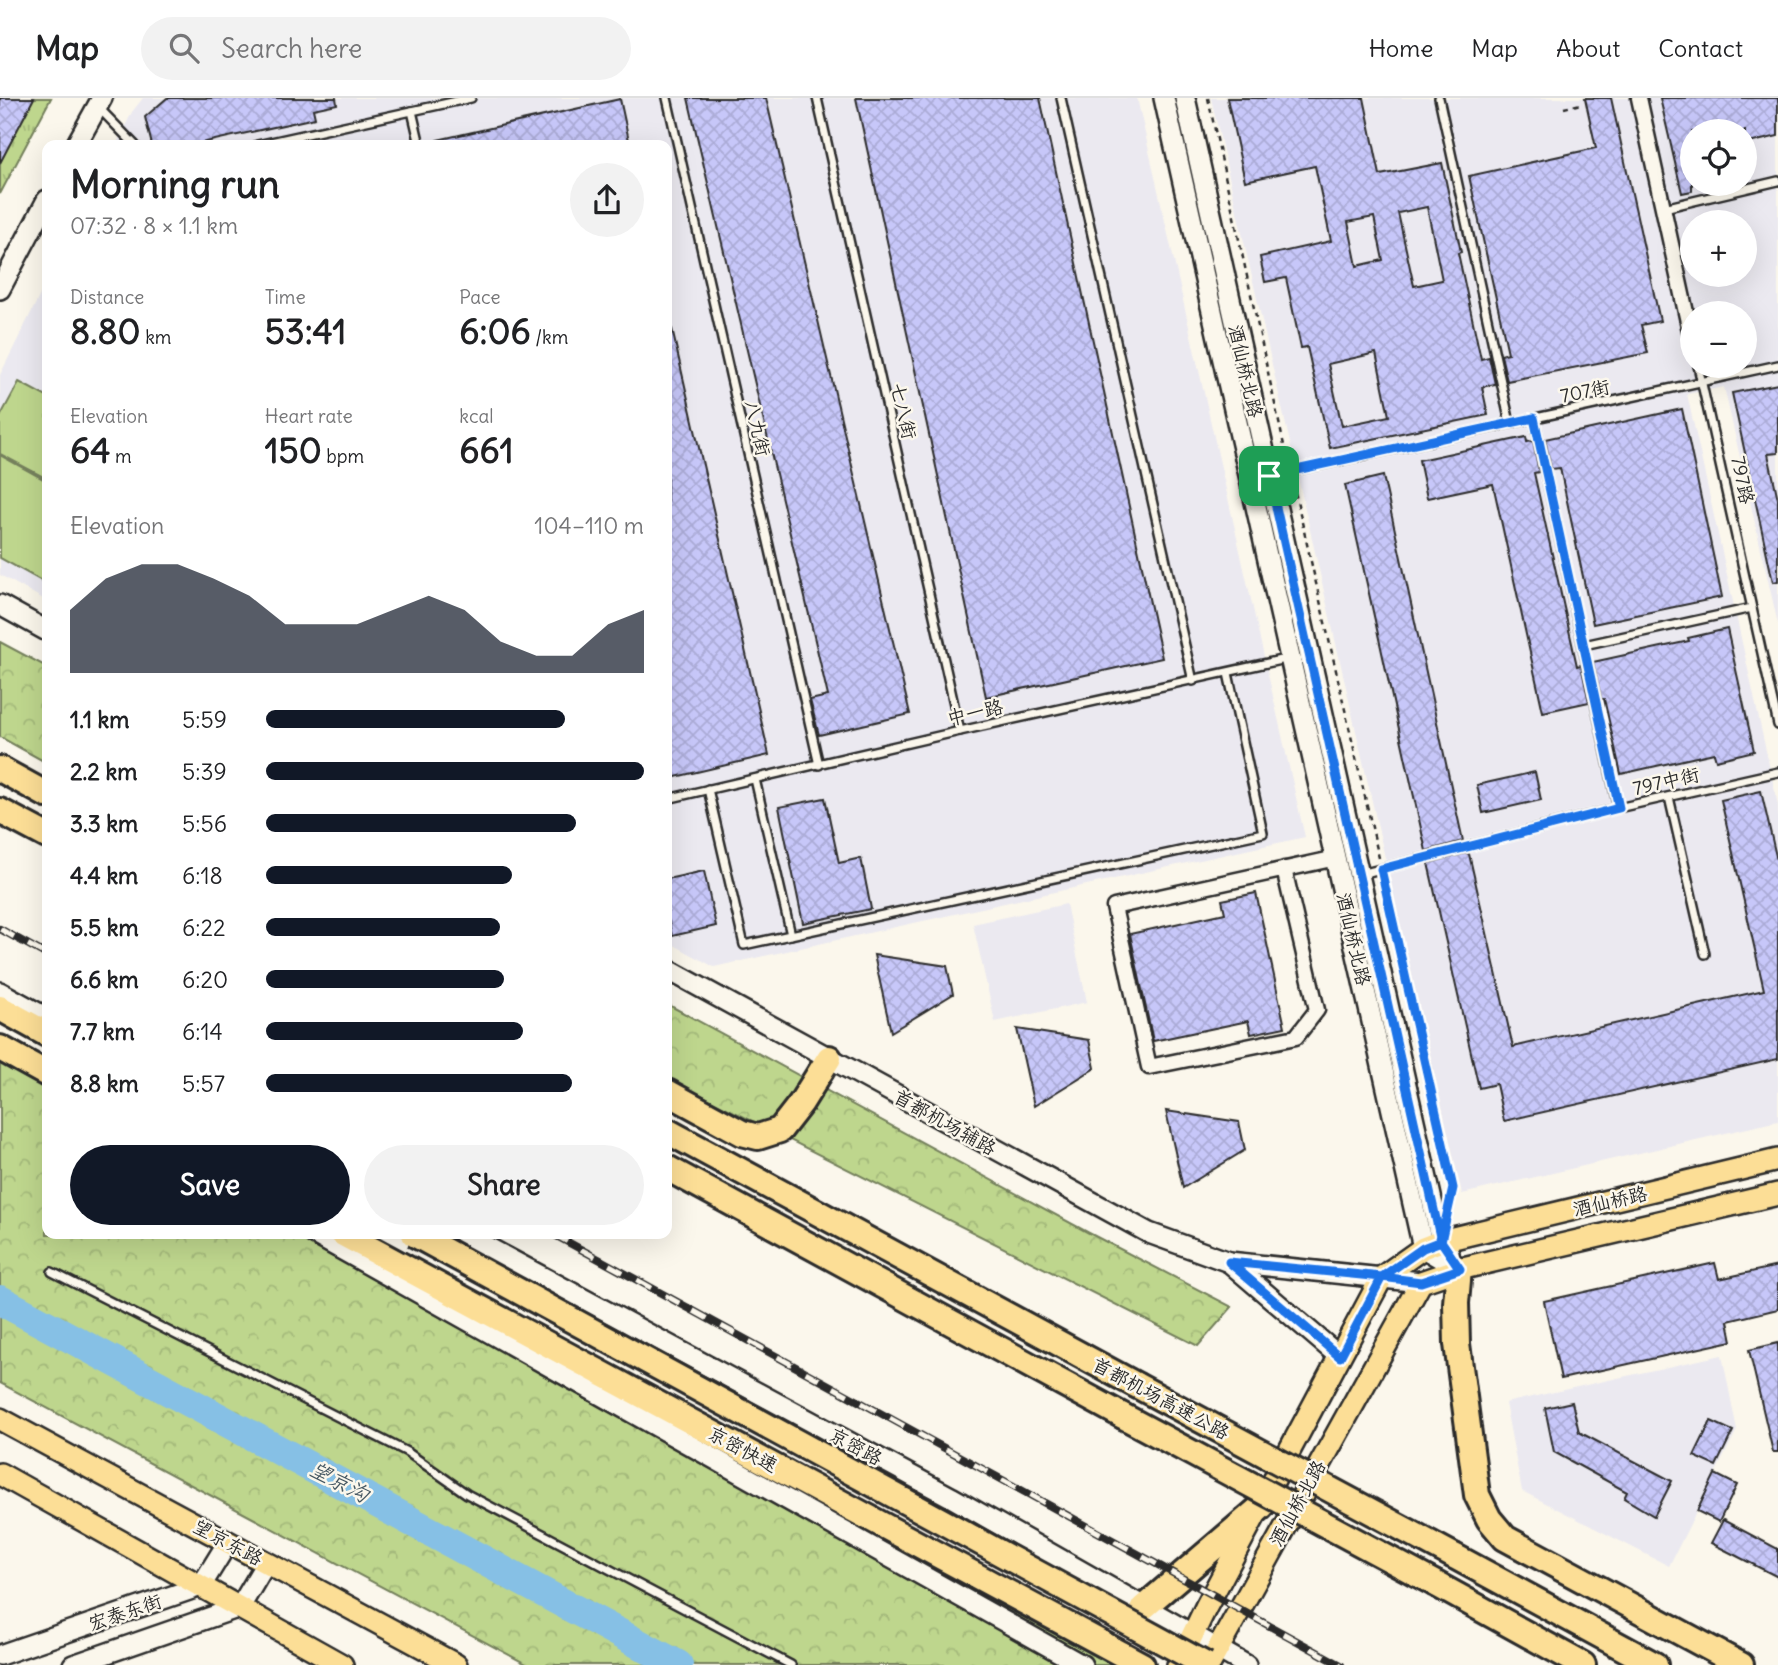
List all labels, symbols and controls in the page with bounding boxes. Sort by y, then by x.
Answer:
search box [141,17,631,80]
text: Map [35,27,99,69]
icon: search [165,29,203,67]
text: Search here [221,32,362,65]
text: Home [1369,33,1433,63]
text: Map [1471,33,1518,63]
text: About [1556,33,1620,63]
text: Contact [1658,33,1743,63]
map controls [1680,119,1757,378]
button: locate [1680,119,1757,196]
text: Morning run [70,161,280,208]
button: share [570,163,644,237]
button: + [1680,210,1757,287]
text: 07:32 · 8 × 1.1 km [70,211,238,240]
text: Distance [70,285,144,309]
text: Time [265,285,306,309]
text: Pace [459,285,501,309]
button: − [1680,301,1757,378]
text: 8.80 [70,309,141,353]
text: 53:41 [265,309,346,353]
text: 6:06 [459,309,531,353]
street label: 酒仙桥北路 [1224,322,1268,420]
text: km [141,325,172,349]
text: /km [531,325,568,349]
street label: 707街 [1558,374,1612,408]
street label: 七八街 [886,381,922,441]
street label: 八九街 [740,398,776,458]
text: Elevation [70,404,148,428]
text: Heart rate [265,404,353,428]
text: kcal [459,404,494,428]
text: 64 [70,428,110,472]
text: 150 [265,428,322,472]
text: 661 [459,428,514,472]
text: m [110,444,132,468]
text: bpm [322,444,364,468]
pin [1239,446,1299,506]
street label: 797路 [1726,454,1760,506]
icon: arrive [1250,457,1288,495]
text: Elevation [70,511,164,540]
text: 104–110 m [534,511,644,540]
street label: 中一路 [945,694,1005,730]
text: 1.1 km [70,705,129,734]
text: 5:59 [182,705,227,734]
text: 2.2 km [70,757,137,786]
text: 5:39 [182,757,227,786]
street label: 797中街 [1630,762,1702,800]
text: 3.3 km [70,809,138,838]
text: 5:56 [182,809,227,838]
text: 4.4 km [70,861,138,890]
text: 6:18 [182,861,223,890]
street label: 酒仙桥北路 [1332,890,1376,988]
text: 5.5 km [70,913,139,942]
text: 6:22 [182,913,226,942]
text: 6.6 km [70,965,139,994]
text: 6:20 [182,965,228,994]
text: 7.7 km [70,1017,135,1046]
text: 6:14 [182,1017,223,1046]
text: 8.8 km [70,1069,139,1098]
text: 5:57 [182,1069,225,1098]
street label: 首都机场辅路 [889,1084,1001,1160]
button: Save [70,1145,350,1225]
button: Share [364,1145,644,1225]
street label: 酒仙桥路 [1570,1181,1650,1221]
street label: 首都机场高速公路 [1088,1352,1234,1444]
street label: 京密快速 [704,1421,782,1477]
street label: 京密路 [825,1422,887,1470]
water label: 望京沟 [305,1455,375,1509]
street label: 酒仙桥北路 [1263,1456,1331,1550]
street label: 望京东路 [189,1514,267,1570]
street label: 宏泰东街 [85,1588,165,1636]

